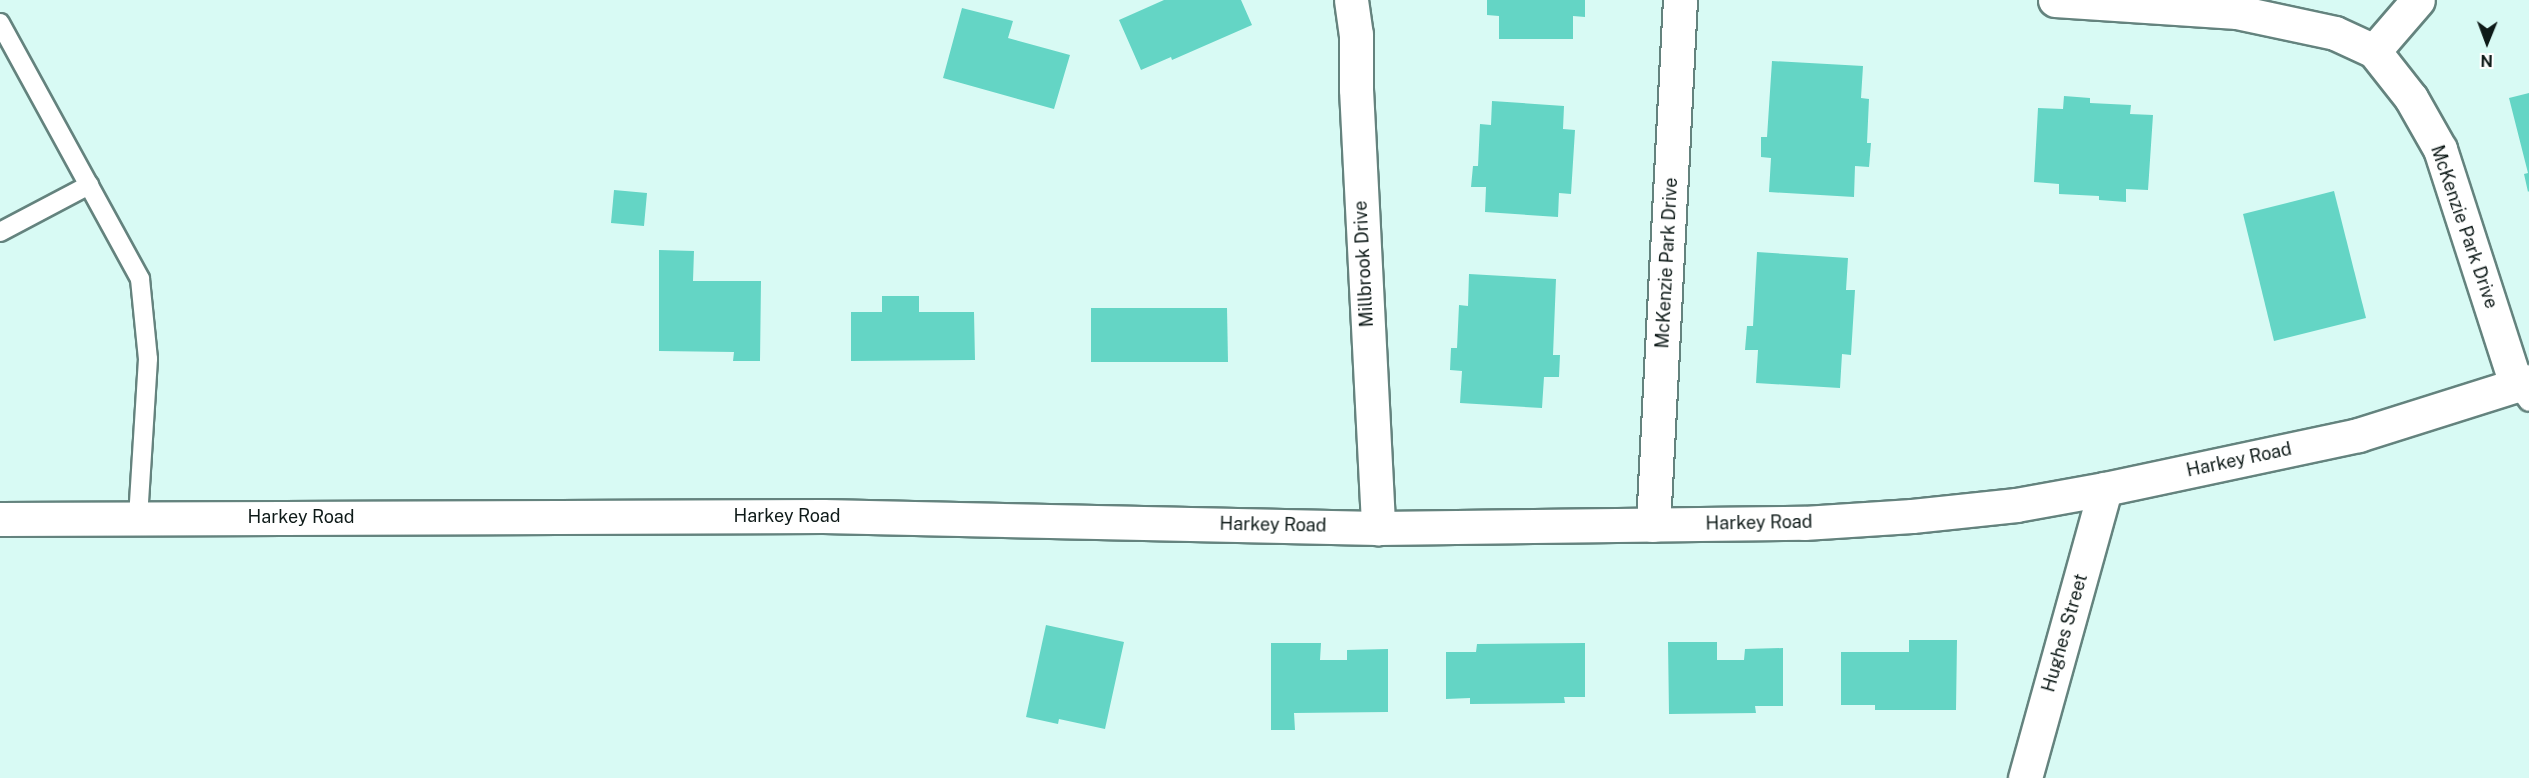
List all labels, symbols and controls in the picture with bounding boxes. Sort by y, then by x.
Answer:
north arrow [2457,12,2517,72]
text: N [2480,51,2493,70]
street label: McKenzie Park Drive [2426,143,2502,311]
street label: McKenzie Park Drive [1652,177,1682,349]
street label: Millbrook Drive [1350,200,1378,328]
street label: Harkey Road [2184,438,2294,482]
street label: Harkey Road [733,505,841,527]
street label: Harkey Road [247,506,355,528]
street label: Harkey Road [1705,511,1813,535]
street label: Harkey Road [1219,513,1327,537]
street label: Hughes Street [2038,571,2092,695]

